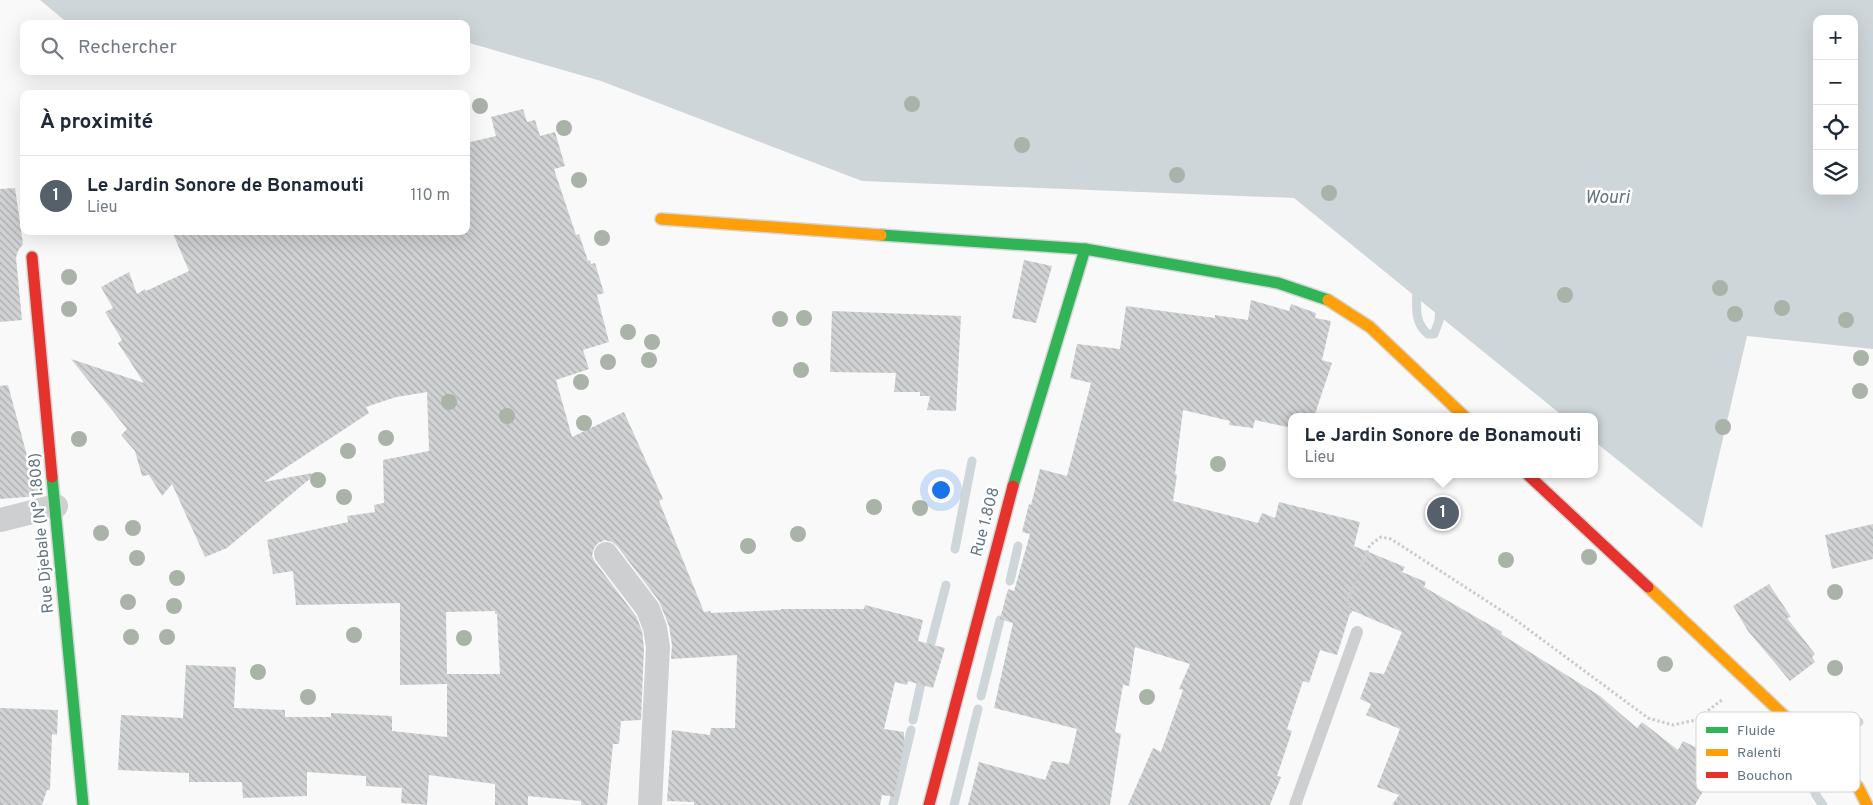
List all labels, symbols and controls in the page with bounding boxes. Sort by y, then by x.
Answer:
map controls [1813,15,1858,195]
button: + [1813,15,1858,60]
search box [20,20,470,75]
icon: search [38,34,66,62]
text: Rechercher [78,36,177,60]
button: − [1813,60,1858,105]
button: locate [1813,105,1858,150]
text: À proximité [40,109,153,136]
button: layers [1813,150,1858,195]
text: Le Jardin Sonore de Bonamouti [87,174,364,198]
text: 1 [53,186,59,206]
text: 110 m [410,186,450,206]
water label: Wouri [1585,187,1631,210]
text: Lieu [87,198,118,218]
popup [1288,413,1598,478]
text: Le Jardin Sonore de Bonamouti [1305,424,1582,448]
text: Lieu [1305,448,1335,468]
street label: Rue Djebale (N° 1.808) [25,452,59,614]
your location [928,477,954,503]
street label: Rue 1.808 [967,485,1005,559]
pin: 1 [1427,494,1459,532]
legend [1696,712,1860,792]
text: Fluide [1737,723,1775,740]
text: Ralenti [1737,745,1781,762]
text: Bouchon [1737,768,1793,785]

